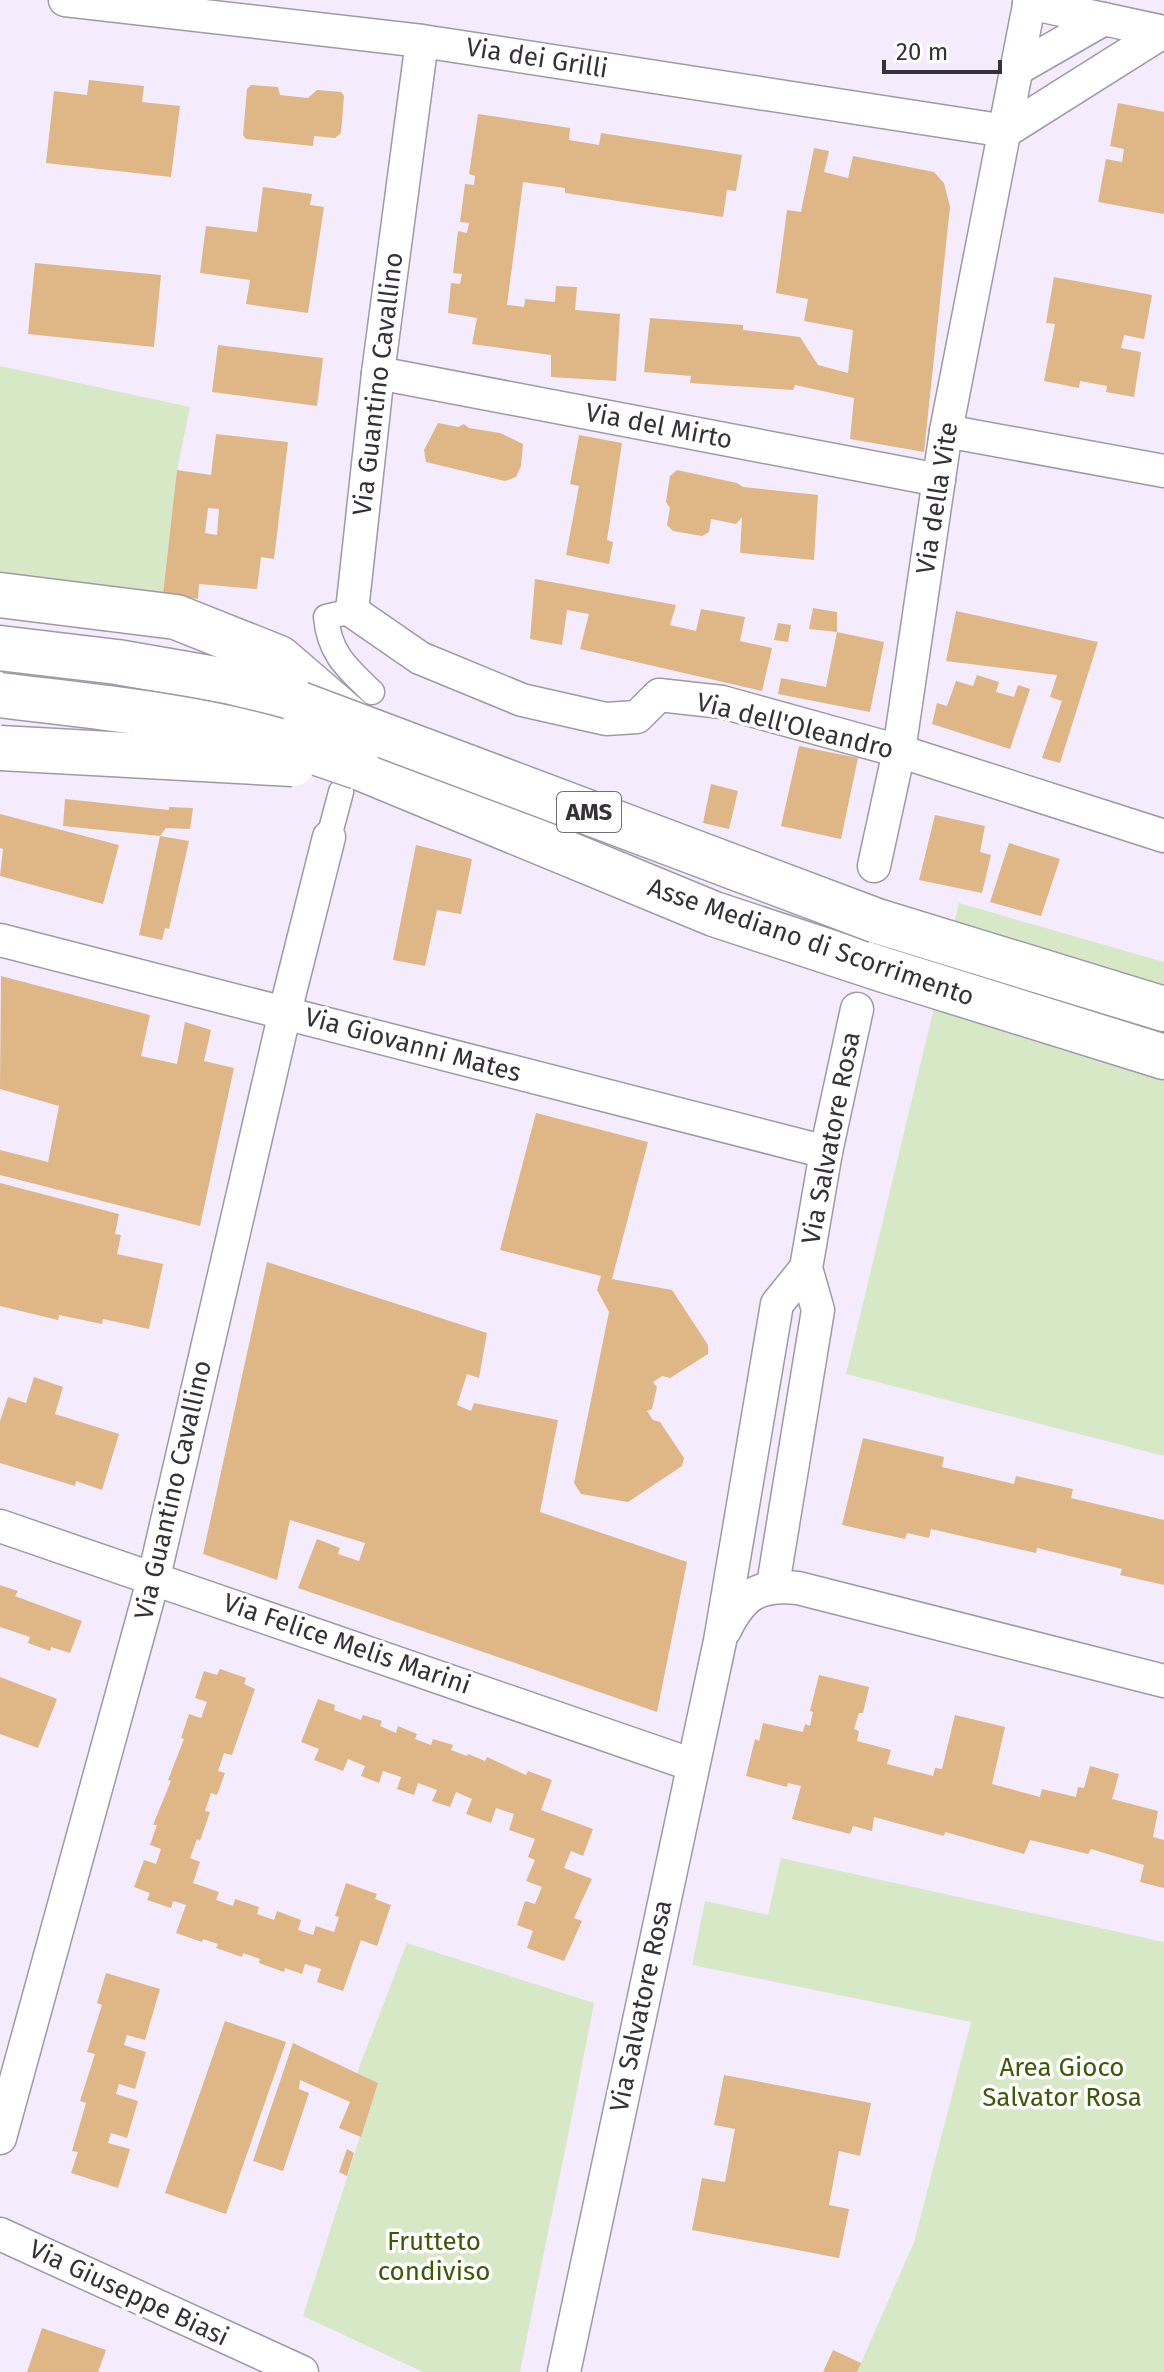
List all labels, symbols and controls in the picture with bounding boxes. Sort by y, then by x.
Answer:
scale bar [884,24,1000,74]
street label: Via dei Grilli [464,31,610,85]
text: 20 m [896,38,948,66]
street label: Via Guantino Cavallino [346,251,410,517]
street label: Via del Mirto [583,397,735,455]
street label: Via della Vite [910,420,964,576]
street label: Via dell'Oleandro [693,687,897,765]
road number: AMS [557,792,621,832]
street label: Asse Mediano di Scorrimento [644,872,978,1012]
street label: Via Giovanni Mates [302,1001,524,1089]
street label: Via Salvatore Rosa [795,1029,867,1247]
street label: Via Guantino Cavallino [128,1357,218,1623]
street label: Via Felice Melis Marini [219,1587,475,1701]
street label: Via Salvatore Rosa [603,1897,679,2115]
park label: Area Gioco Salvator Rosa [982,2052,1142,2113]
park label: Frutteto condiviso [378,2226,490,2287]
street label: Via Giuseppe Biasi [24,2233,234,2353]

